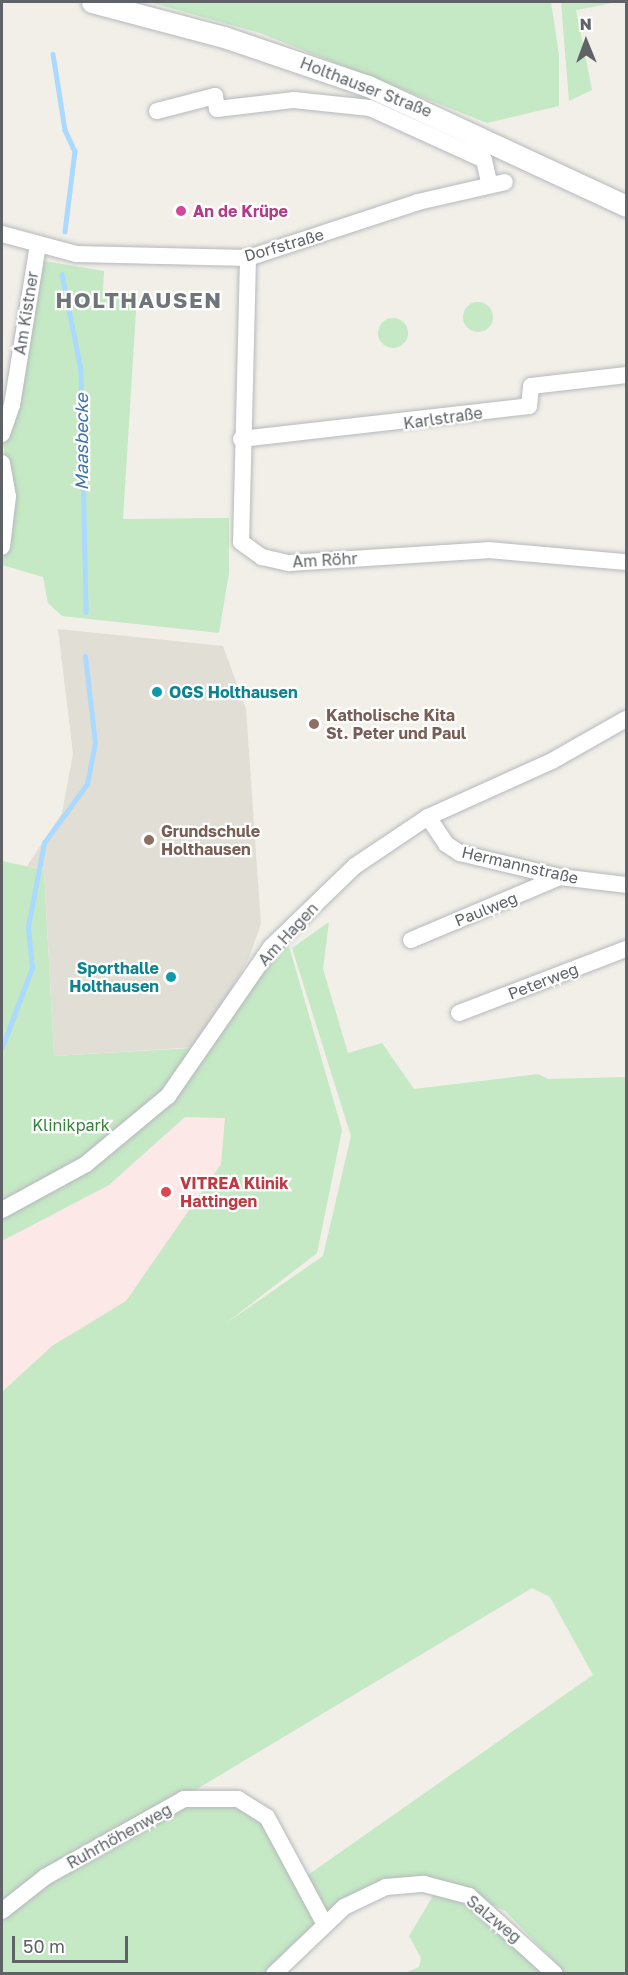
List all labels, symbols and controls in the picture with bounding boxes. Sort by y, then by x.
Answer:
north arrow [556,12,616,72]
text: N [579,14,592,34]
street label: Holthauser Straße [297,53,435,121]
place label: An de Krüpe [193,201,288,221]
marker: An de Krüpe [174,204,188,218]
street label: Dorfstraße [242,225,326,265]
street label: Am Kistner [10,270,42,356]
district label: HOLTHAUSEN [56,287,222,313]
water label: Maasbecke [70,394,92,490]
street label: Karlstraße [402,403,484,433]
street label: Am Röhr [292,549,358,571]
place label: OGS Holthausen [169,682,298,702]
marker: OGS Holthausen [150,685,164,699]
place label: Katholische Kita St. Peter und Paul [326,705,466,743]
marker: Katholische Kita St. Peter und Paul [307,717,321,731]
place label: Grundschule Holthausen [161,821,260,859]
marker: Grundschule Holthausen [142,833,156,847]
street label: Hermannstraße [460,842,580,888]
street label: Paulweg [452,888,520,930]
street label: Am Hagen [254,899,322,969]
place label: Sporthalle Holthausen [69,958,159,996]
street label: Peterweg [505,959,581,1003]
marker: Sporthalle Holthausen [164,970,178,984]
park label: Klinikpark [32,1115,110,1135]
place label: VITREA Klinik Hattingen [180,1173,288,1211]
marker: VITREA Klinik Hattingen [157,1183,175,1201]
street label: Ruhrhöhenweg [63,1799,175,1873]
street label: Salzweg [463,1891,525,1947]
scale bar [15,1924,130,1962]
text: 50 m [23,1935,65,1957]

